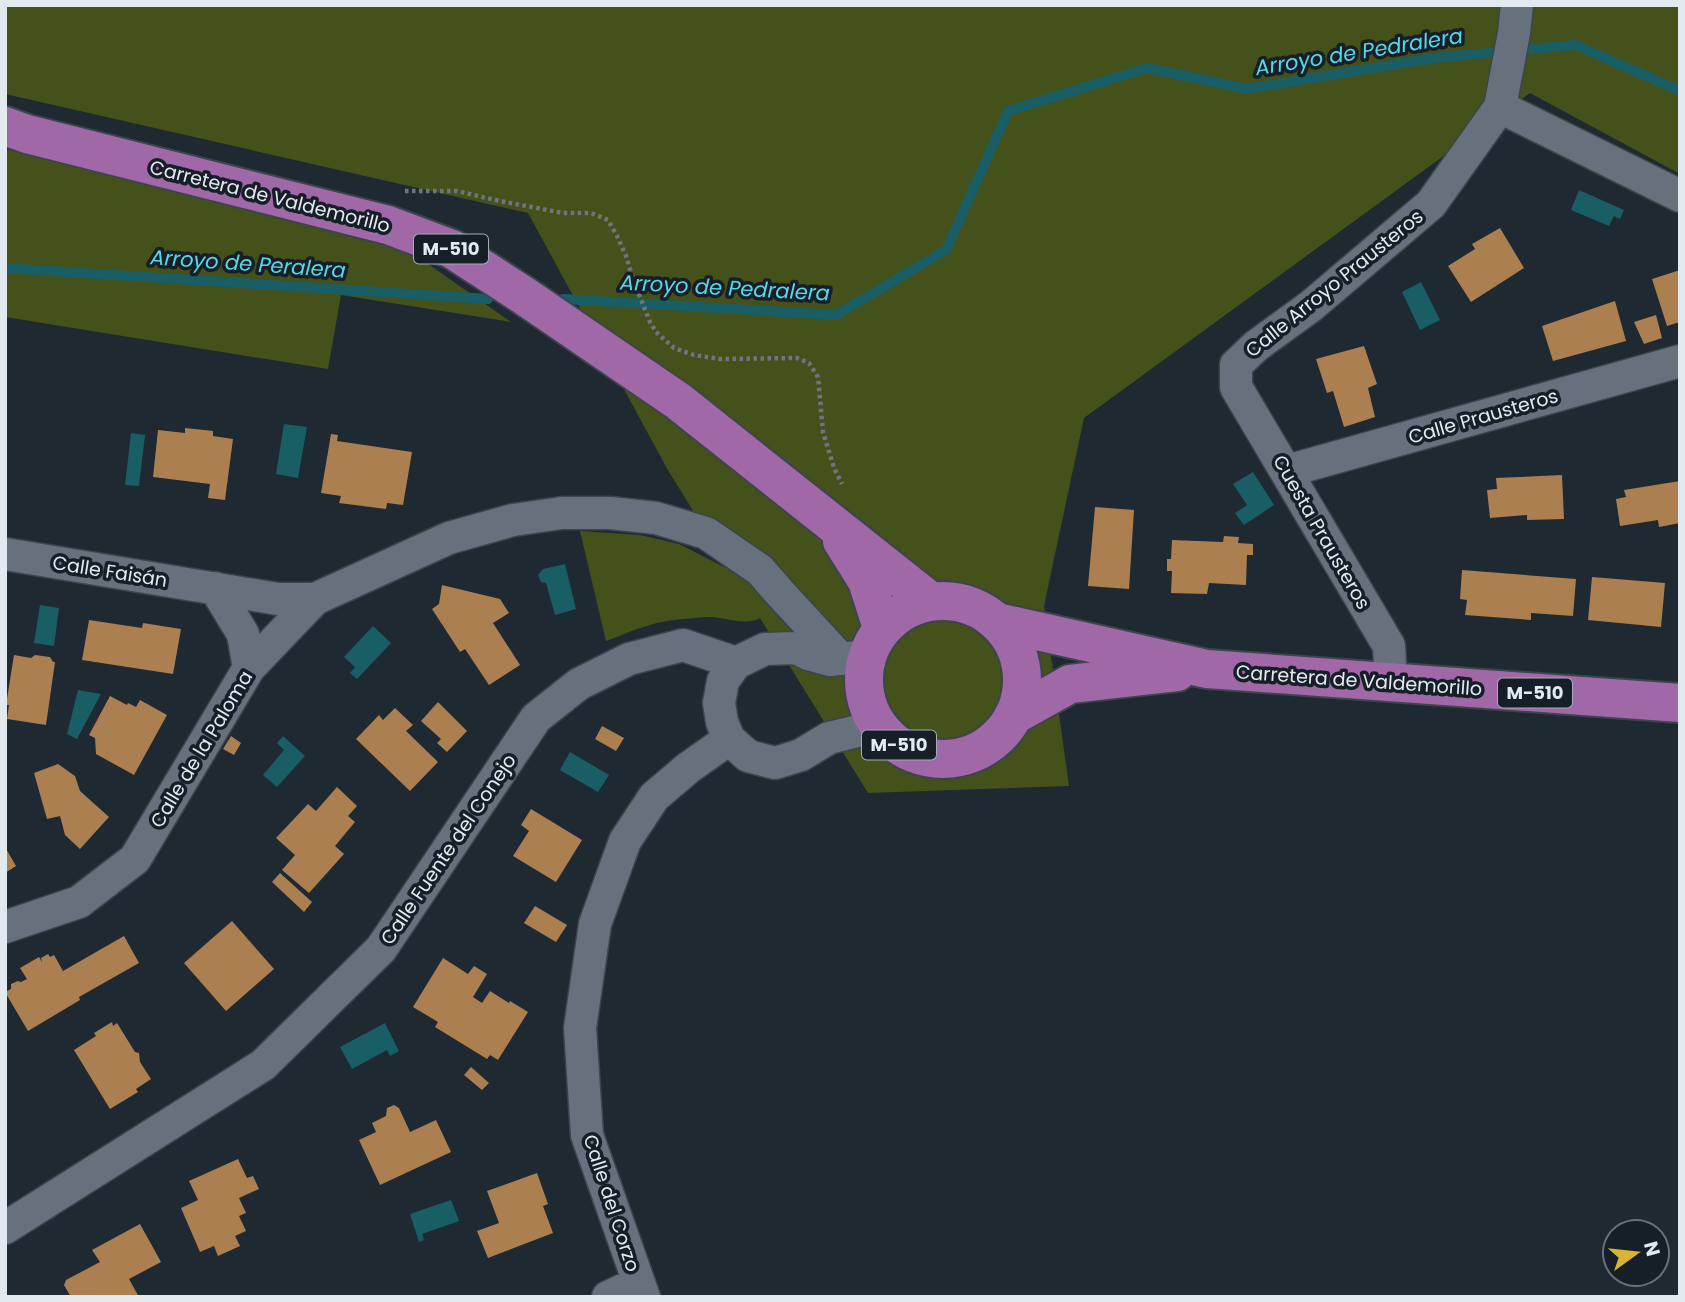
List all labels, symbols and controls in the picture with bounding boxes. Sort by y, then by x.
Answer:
water label: Arroyo de Pedralera [1252,21,1465,82]
street label: Carretera de Valdemorillo [147,154,393,239]
street label: Calle Arroyo Prausteros [1240,203,1429,364]
road number: M-510 [414,234,488,264]
water label: Arroyo de Peralera [148,242,347,285]
water label: Arroyo de Pedralera [618,267,831,307]
street label: Calle Prausteros [1405,382,1561,451]
street label: Cuesta Prausteros [1266,450,1377,614]
street label: Calle Faisán [51,549,169,594]
street label: Carretera de Valdemorillo [1235,658,1483,703]
street label: Calle de la Paloma [144,666,259,833]
road number: M-510 [1498,678,1572,708]
road number: M-510 [862,730,936,760]
street label: Calle Fuente del Conejo [374,748,523,950]
street label: Calle del Corzo [577,1131,646,1275]
north arrow [1601,1218,1671,1288]
text: N [1637,1238,1667,1259]

